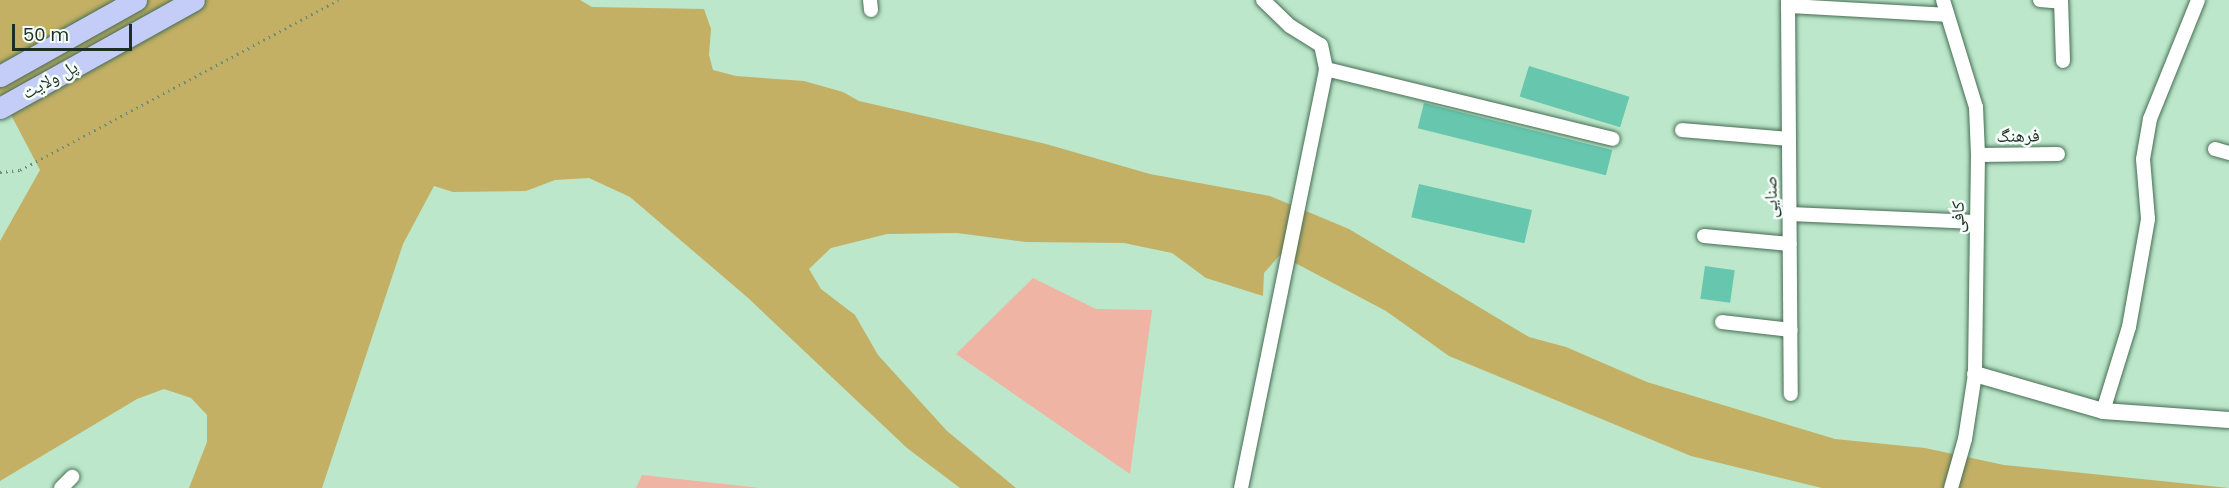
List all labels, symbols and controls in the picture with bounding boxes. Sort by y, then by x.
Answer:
scale bar [15,12,135,50]
text: 50 m [23,22,69,47]
street label: پل ولایت [18,56,82,104]
street label: فرهنگ [1996,125,2040,147]
street label: صنایی [1760,176,1782,218]
street label: کافی [1947,201,1969,233]

